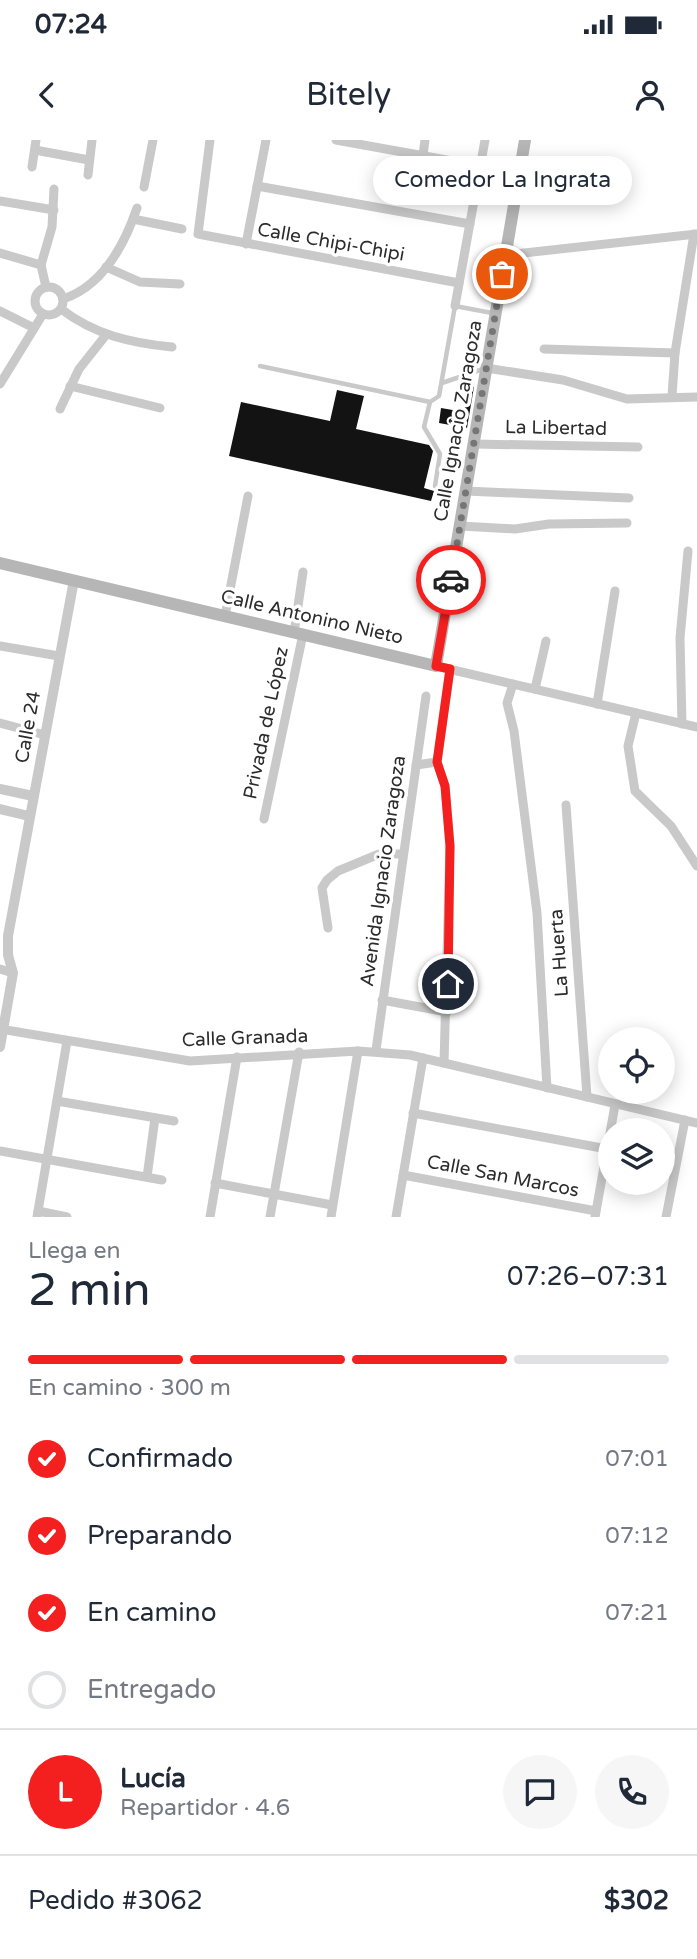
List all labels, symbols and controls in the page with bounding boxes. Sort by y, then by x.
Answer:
text: 07:24 [35,9,107,40]
icon: back [28,76,66,114]
text: Bitely [306,76,391,114]
icon: person [631,76,669,114]
callout: Comedor La Ingrata [372,155,632,204]
text: Comedor La Ingrata [394,166,611,194]
street label: Calle Chipi-Chipi [256,218,406,266]
pin [472,244,532,304]
icon: bag [483,255,521,293]
street label: Calle Ignacio Zaragoza [429,319,487,523]
street label: La Libertad [505,416,607,440]
courier [416,545,486,615]
icon: car [432,561,470,599]
street label: Calle Antonino Nieto [219,585,405,649]
street label: Privada de López [239,645,293,801]
street label: Calle 24 [11,689,45,765]
street label: Avenida Ignacio Zaragoza [356,754,410,988]
street label: La Huerta [545,908,573,998]
pin [418,954,478,1014]
icon: home [429,965,467,1003]
street label: Calle Granada [182,1025,308,1051]
map controls [598,1027,675,1195]
button: locate [598,1027,675,1104]
button: layers [598,1118,675,1195]
street label: Calle San Marcos [425,1150,581,1202]
text: Llega en [28,1237,120,1265]
text: 07:26–07:31 [507,1261,669,1292]
text: 2 min [28,1263,151,1318]
text: En camino · 300 m [28,1374,231,1402]
icon: check [28,1440,66,1478]
text: Confirmado [87,1443,233,1474]
text: 07:01 [605,1445,669,1473]
icon: check [28,1517,66,1555]
text: Preparando [87,1520,232,1551]
text: 07:12 [605,1522,669,1550]
icon: check [28,1594,66,1632]
text: En camino [87,1597,216,1628]
text: 07:21 [605,1599,669,1627]
text: Entregado [87,1674,216,1705]
button: chat [503,1755,577,1829]
button: phone [595,1755,669,1829]
text: Lucía [120,1763,186,1794]
text: L [58,1777,72,1808]
text: Repartidor · 4.6 [120,1794,290,1822]
text: Pedido #3062 [28,1885,203,1916]
text: $302 [604,1885,669,1916]

